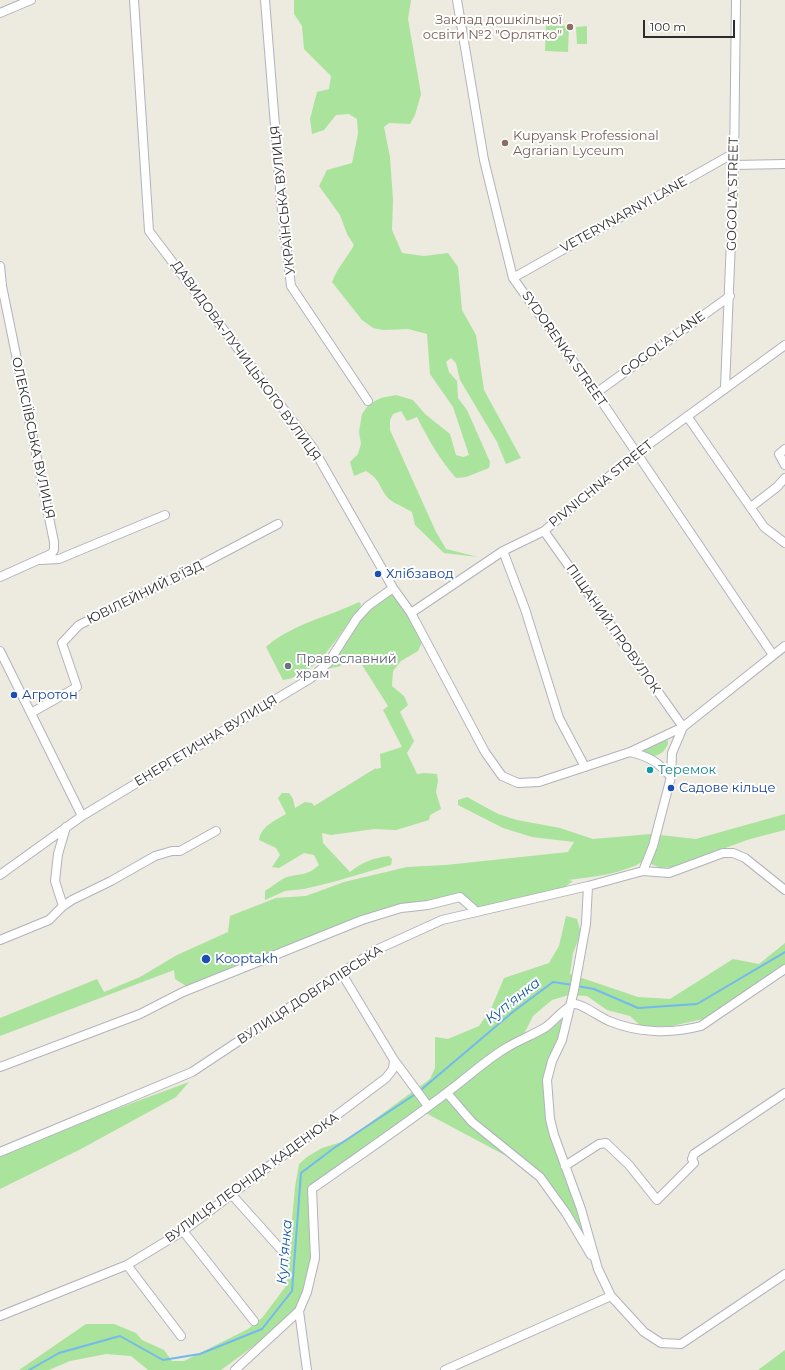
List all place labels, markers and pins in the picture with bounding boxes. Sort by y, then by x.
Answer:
place label: Заклад дошкільної освіти №2 "Орлятко" [423,12,562,43]
marker: Заклад дошкільної освіти №2 "Орлятко" [565,22,575,32]
place label: Kupyansk Professional Agrarian Lyceum [513,128,659,159]
marker: Kupyansk Professional Agrarian Lyceum [500,138,510,148]
place label: Хлібзавод [386,566,454,582]
marker: Хлібзавод [373,569,383,579]
place label: Православний храм [296,651,397,682]
marker: Православний храм [283,661,293,671]
place label: Агротон [22,687,78,703]
marker: Агротон [9,690,19,700]
place label: Теремок [658,762,716,778]
marker: Теремок [645,765,655,775]
place label: Садове кільце [679,780,775,796]
marker: Садове кільце [666,783,676,793]
place label: Kooptakh [215,951,278,967]
marker: Kooptakh [200,953,212,965]

